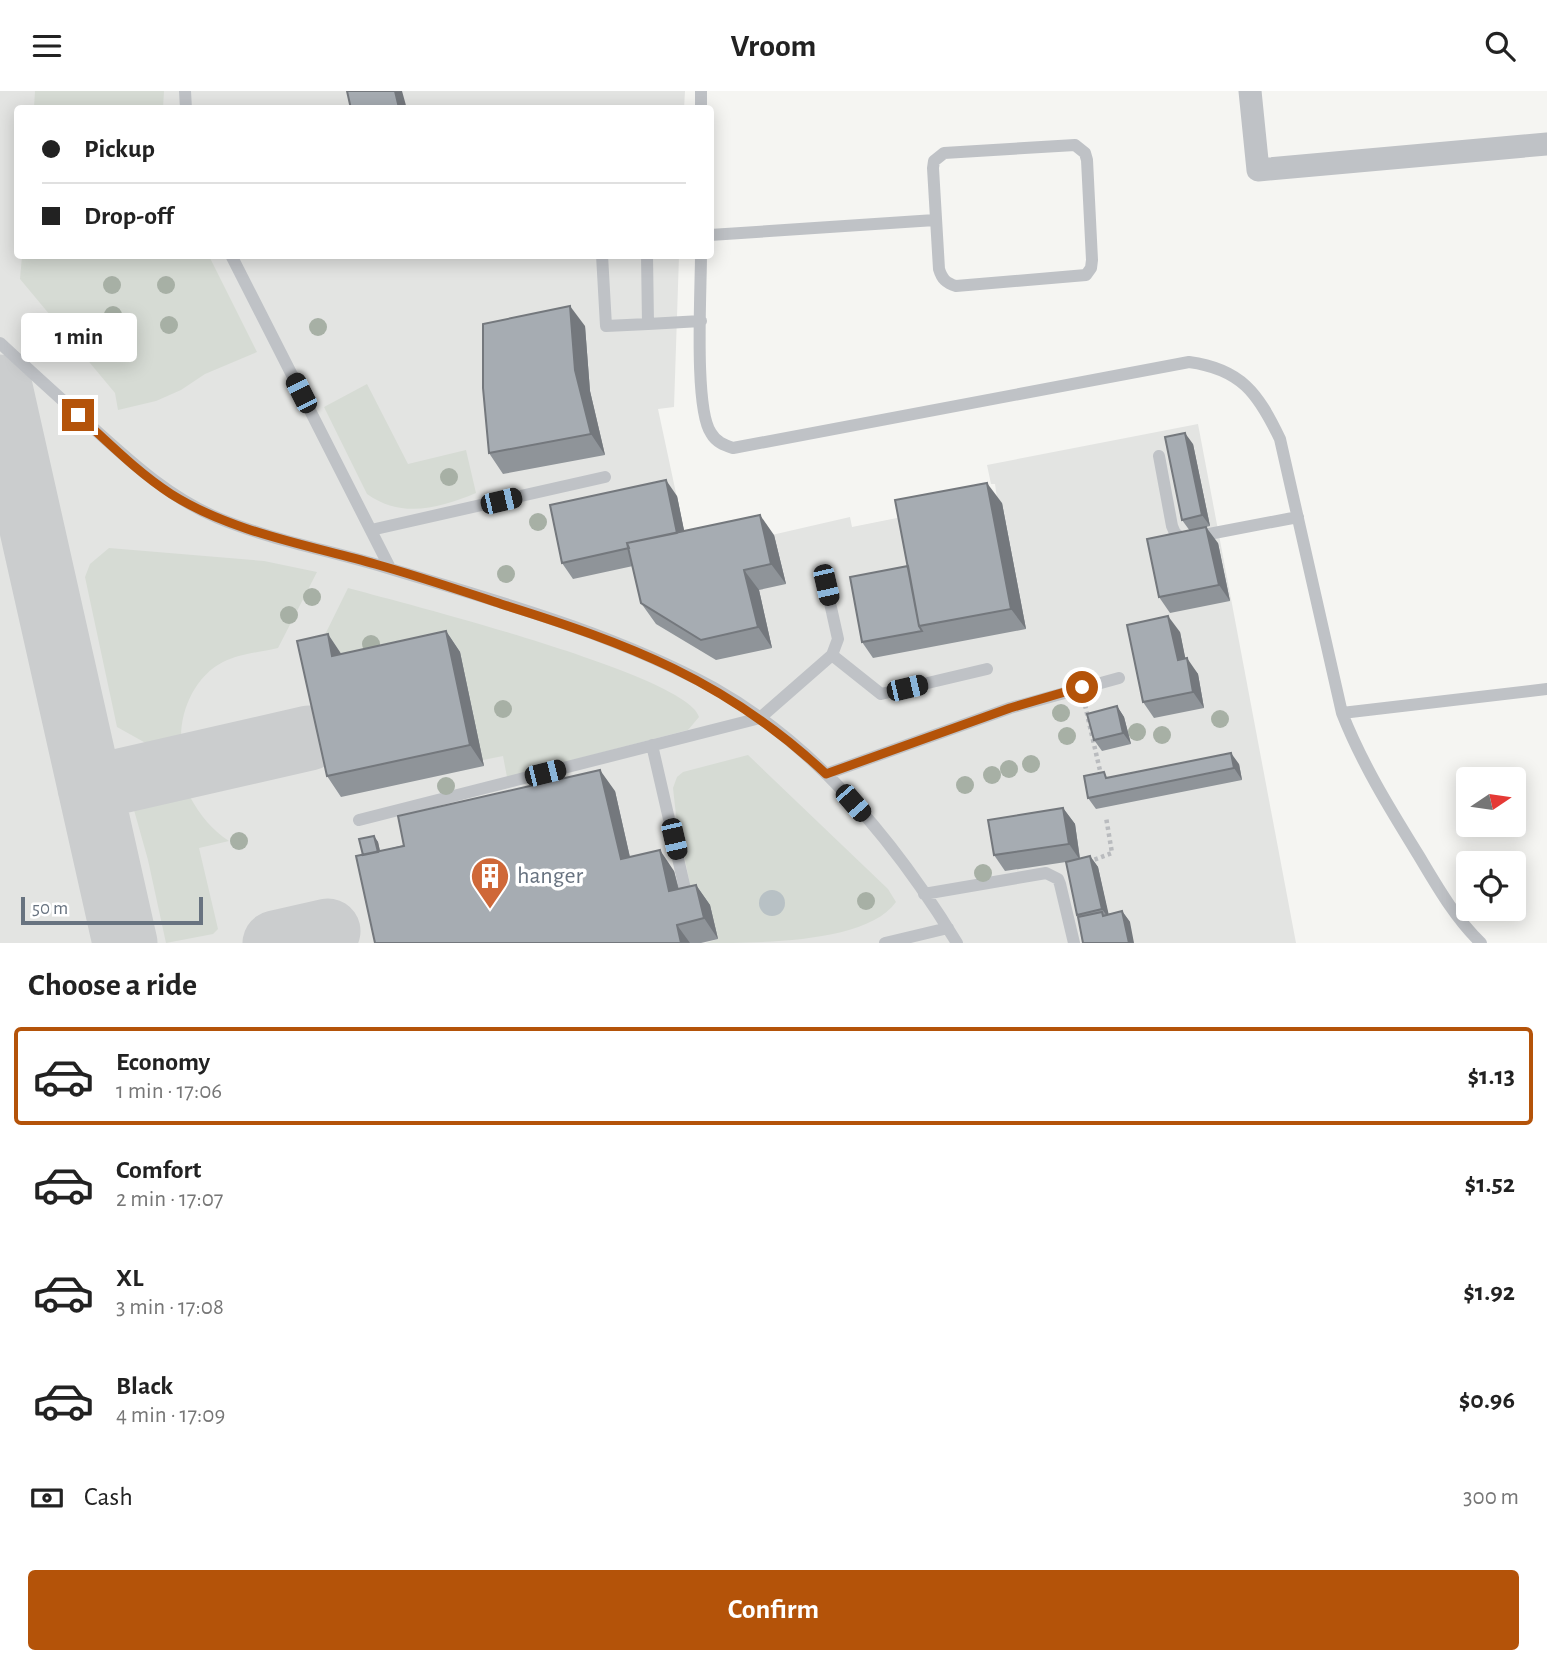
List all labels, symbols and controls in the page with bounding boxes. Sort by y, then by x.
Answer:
icon: menu [28,27,66,65]
icon: search [1481,27,1519,65]
text: Vroom [731,30,816,62]
text: Pickup [84,136,155,162]
text: Drop-off [84,203,173,229]
callout: 1 min [20,313,136,363]
text: 1 min [55,326,103,349]
car [283,370,320,416]
route end [62,399,94,431]
car [479,486,524,516]
car [812,562,841,608]
route start [1066,671,1098,703]
car [885,673,930,703]
car [523,758,568,788]
north arrow [1456,767,1526,837]
map controls [1456,767,1526,921]
car [832,780,875,826]
car [660,816,689,862]
button: locate [1456,851,1526,921]
building icon: hanger [469,855,511,910]
place label: hanger [517,864,583,888]
scale bar [21,894,203,926]
text: 50 m [32,899,68,918]
text: Choose a ride [28,969,197,1001]
icon: car [32,1045,95,1108]
text: Economy [116,1049,210,1075]
text: $1.13 [1467,1063,1515,1089]
text: 1 min · 17:06 [116,1080,222,1103]
icon: car [32,1153,95,1216]
text: Comfort [116,1157,201,1183]
text: $1.52 [1465,1171,1515,1197]
text: 2 min · 17:07 [116,1188,223,1211]
icon: car [32,1261,95,1324]
text: XL [116,1265,143,1291]
text: $1.92 [1463,1279,1515,1305]
text: 3 min · 17:08 [116,1296,224,1319]
icon: car [32,1369,95,1432]
text: Black [116,1373,173,1399]
text: $0.96 [1459,1387,1515,1413]
text: 4 min · 17:09 [116,1404,225,1427]
icon: cash [28,1479,66,1517]
text: Cash [84,1484,133,1510]
text: 300 m [1463,1486,1519,1509]
button: Confirm [28,1570,1519,1650]

